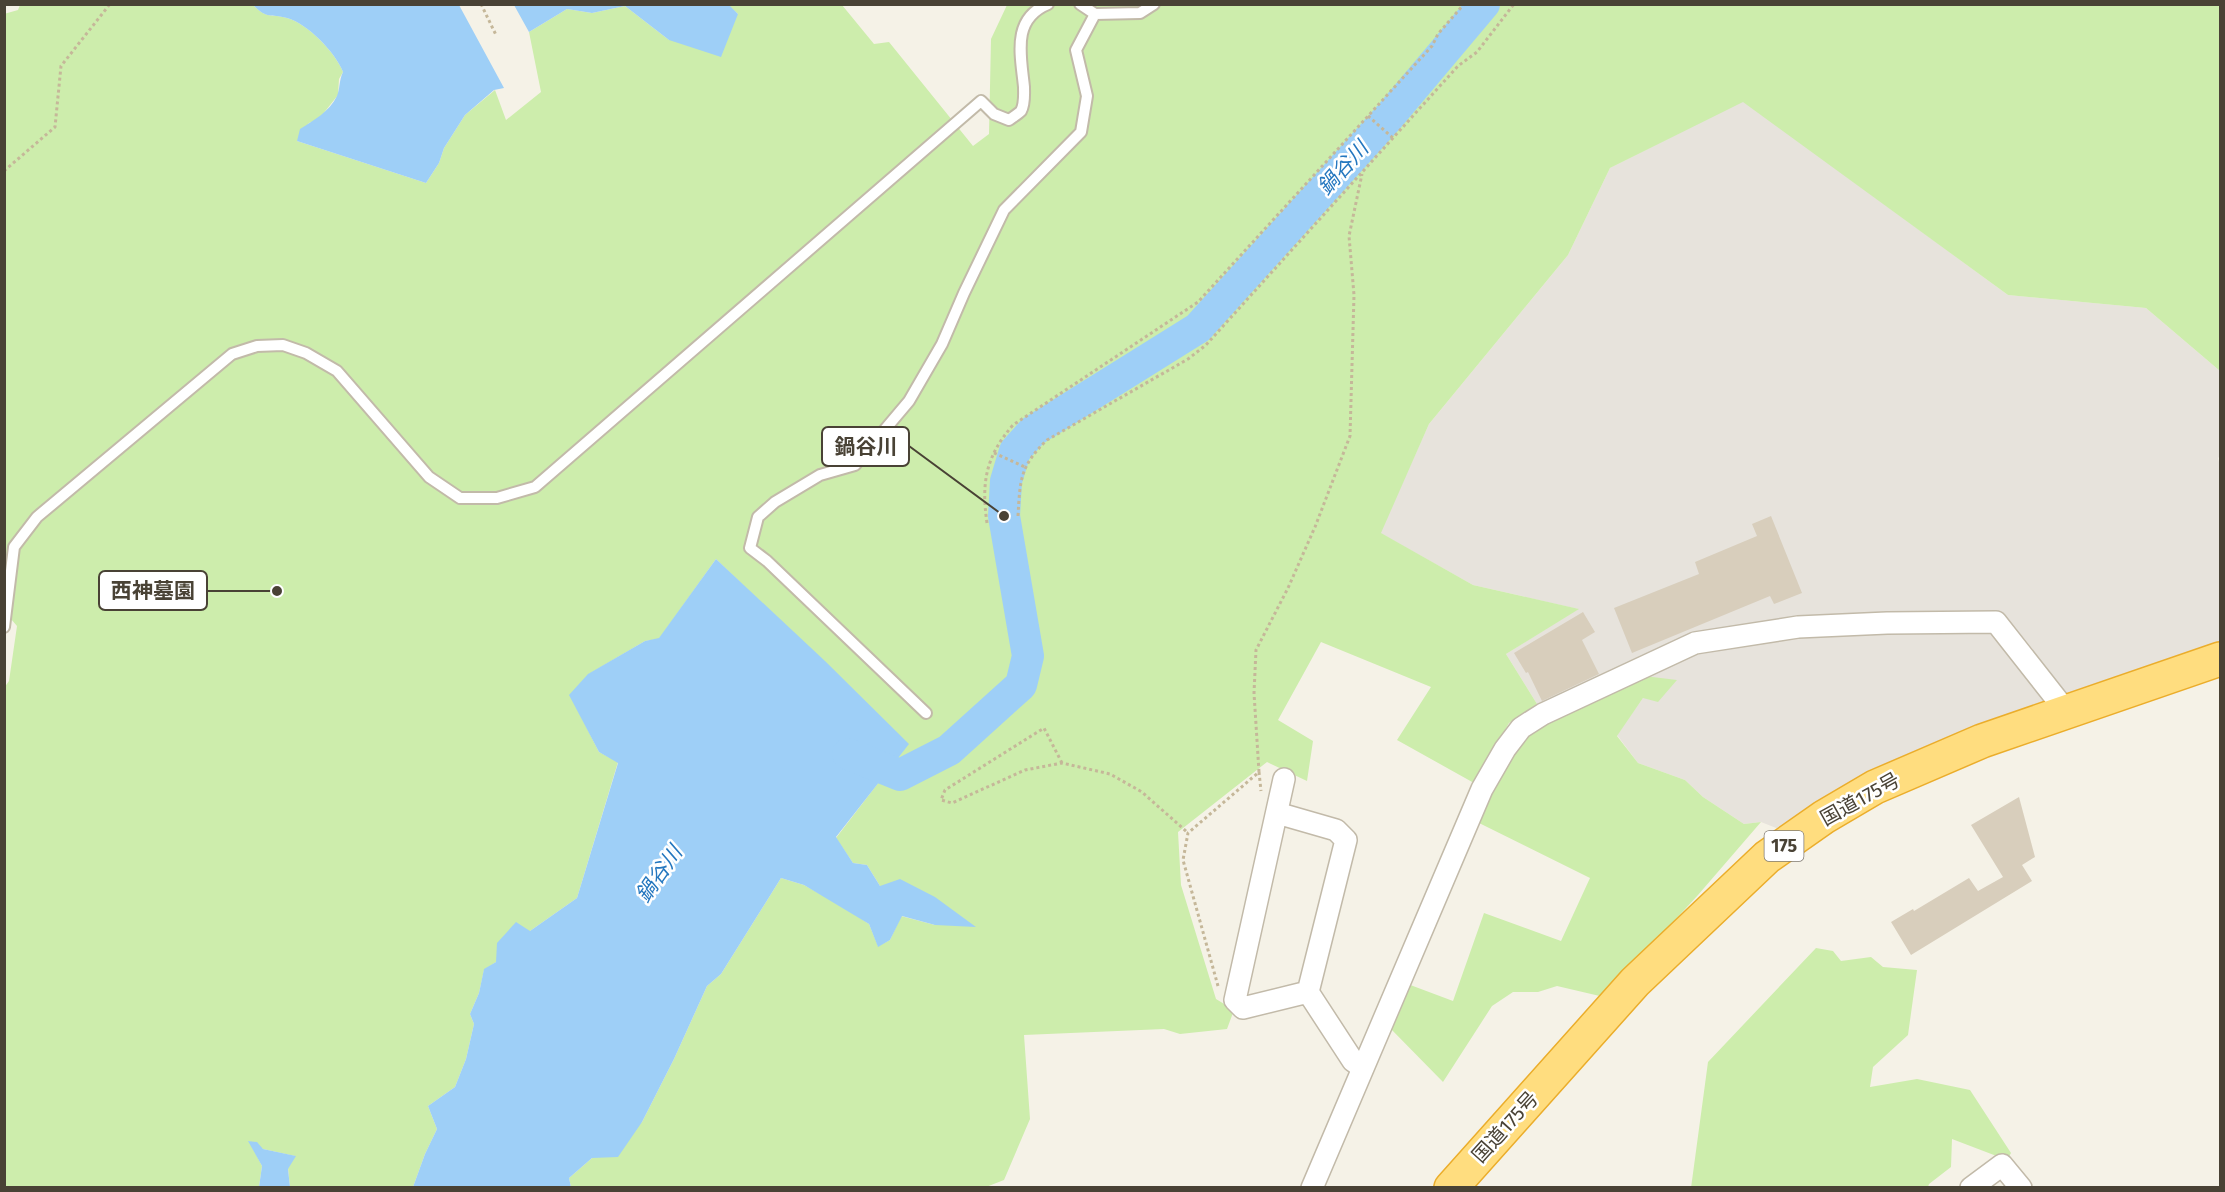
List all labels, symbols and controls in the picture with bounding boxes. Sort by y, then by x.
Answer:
water label: 鍋谷川 [1312,134,1375,200]
callout: 鍋谷川 [822,427,909,466]
text: 鍋谷川 [835,434,898,460]
callout: 西神墓園 [99,571,207,610]
text: 西神墓園 [111,578,195,604]
street label: 国道175号 [1816,767,1904,831]
road number: 175 [1764,831,1804,861]
water label: 鍋谷川 [630,839,689,907]
street label: 国道175号 [1467,1087,1543,1167]

